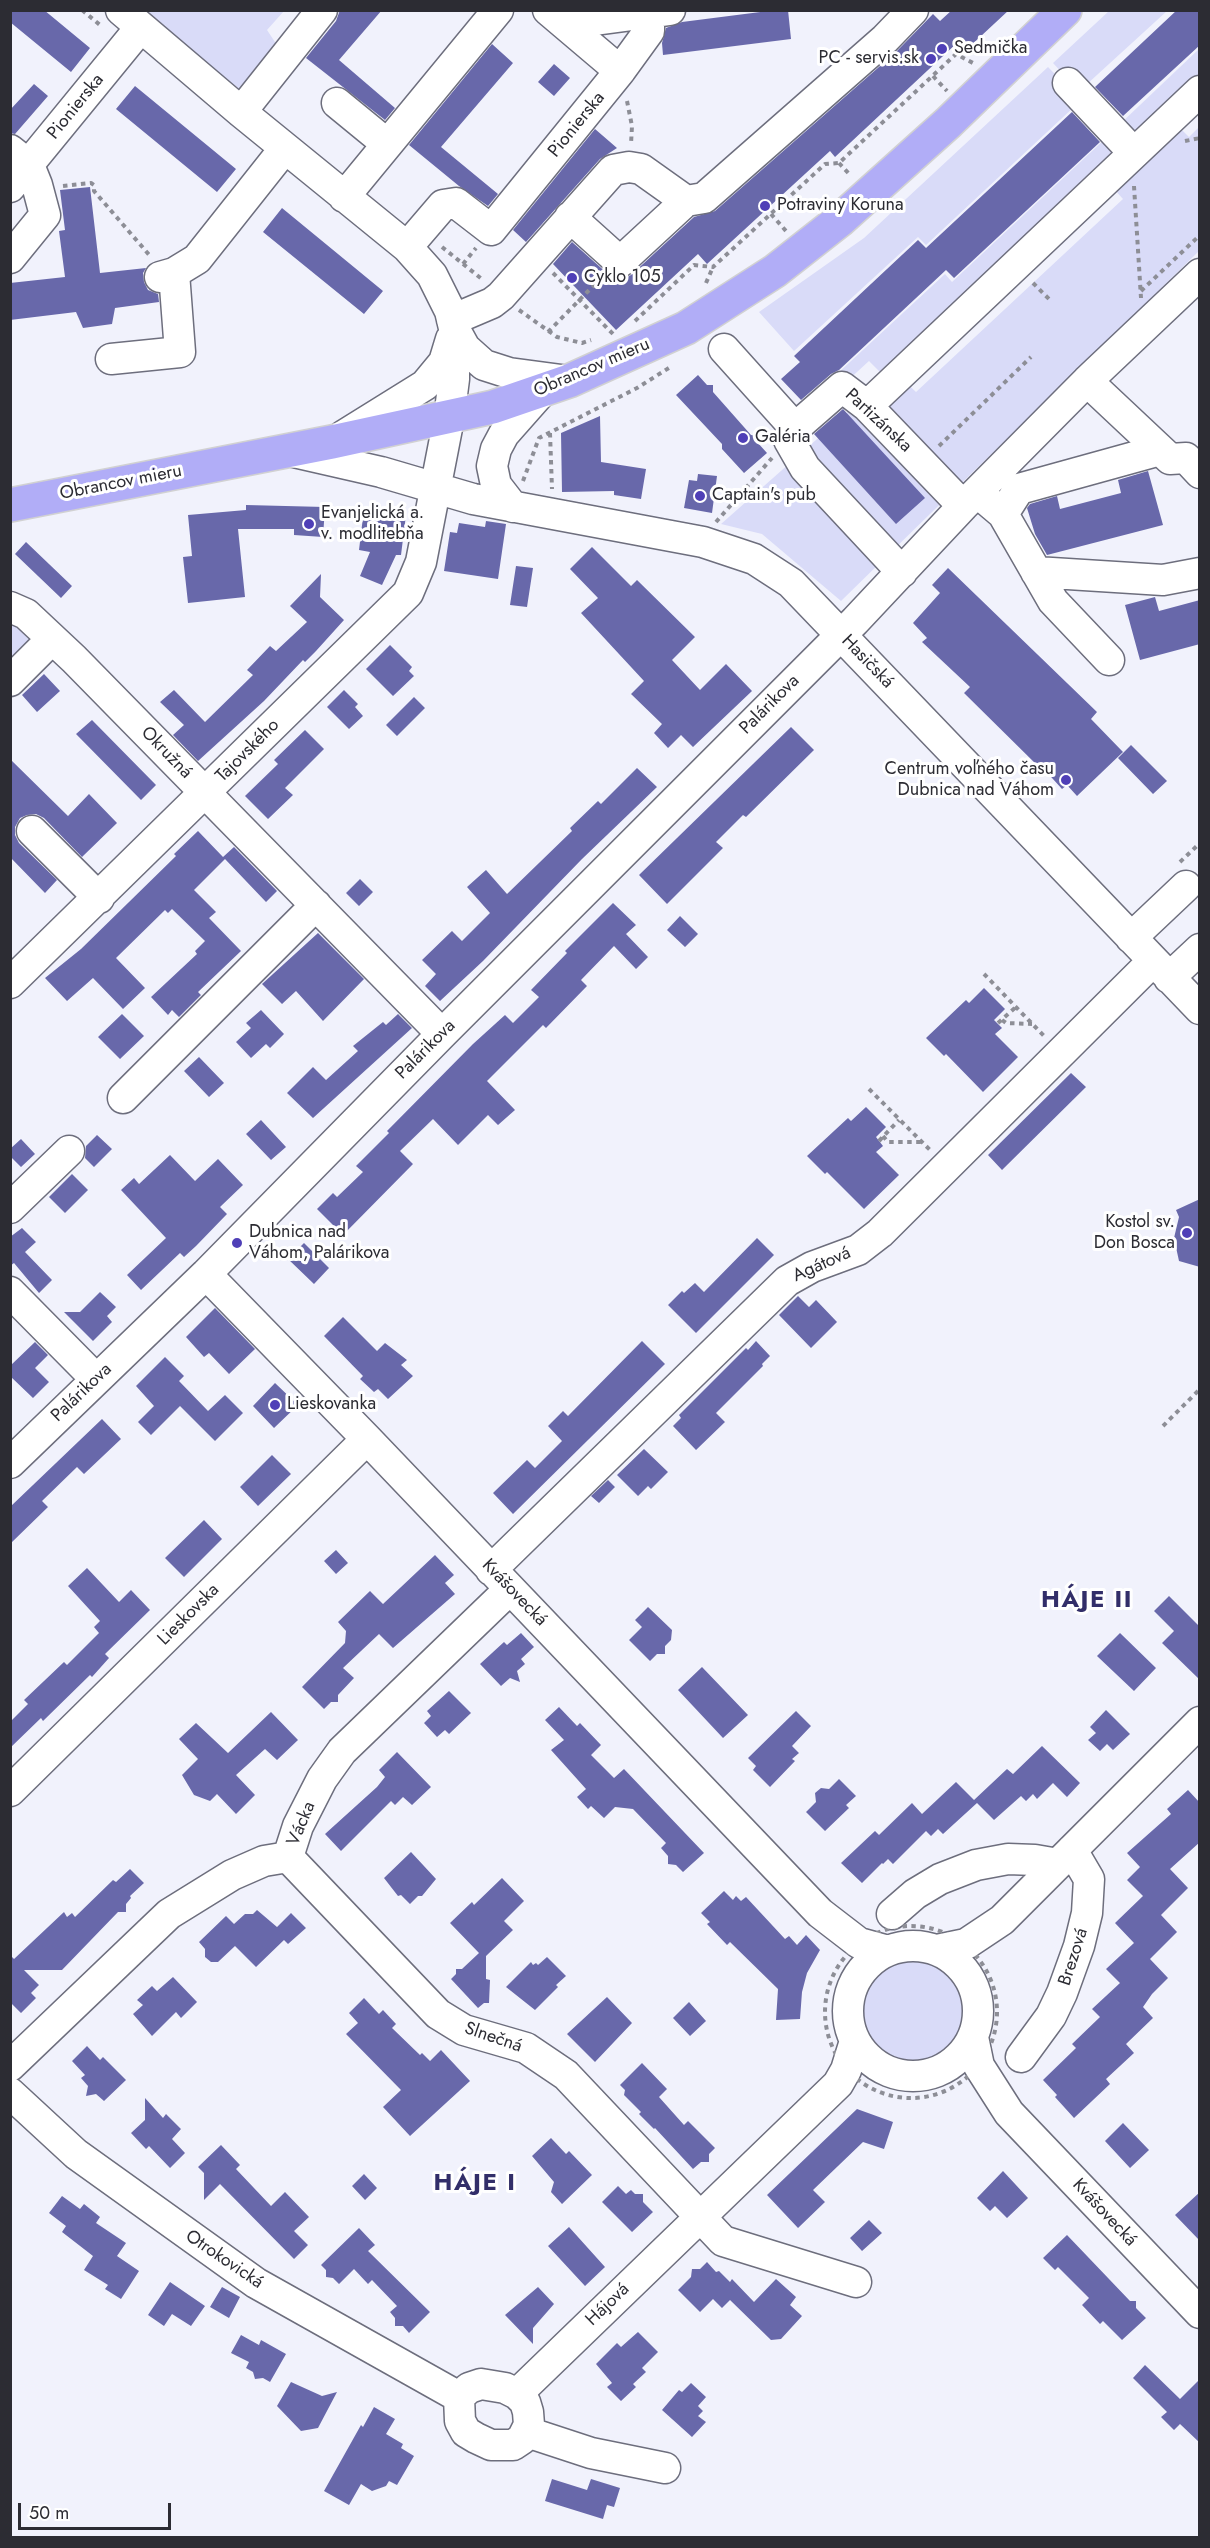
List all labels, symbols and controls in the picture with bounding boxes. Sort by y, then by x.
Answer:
place label: Sedmička [954,38,1027,60]
marker: Sedmička [935,42,949,56]
place label: PC - servis.sk [819,48,919,70]
marker: PC - servis.sk [924,52,938,66]
street label: Pionierska [43,70,109,144]
street label: Pionierska [544,88,610,162]
place label: Potraviny Koruna [777,195,904,217]
marker: Potraviny Koruna [758,199,772,213]
place label: Cyklo 105 [584,267,661,289]
marker: Cyklo 105 [565,271,579,285]
street label: Obrancov mieru [531,334,653,402]
street label: Partizánska [840,385,916,457]
place label: Galéria [755,427,811,449]
marker: Galéria [736,431,750,445]
street label: Obrancov mieru [58,461,184,505]
place label: Captain's pub [712,485,816,507]
marker: Captain's pub [693,489,707,503]
place label: Evanjelická a. v. modlitebňa [321,503,424,546]
marker: Evanjelická a. v. modlitebňa [302,517,316,531]
street label: Hasičská [836,631,898,693]
street label: Palárikova [736,671,804,739]
street label: Tajovského [212,715,284,787]
street label: Okružná [136,722,196,784]
place label: Centrum voľného času Dubnica nad Váhom [885,759,1054,802]
marker: Centrum voľného času Dubnica nad Váhom [1059,773,1073,787]
street label: Palárikova [392,1016,460,1084]
place label: Kostol sv. Don Bosca [1094,1212,1175,1254]
place label: Dubnica nad Váhom, Palárikova [249,1222,389,1264]
marker: Kostol sv. Don Bosca [1180,1226,1194,1240]
marker: Dubnica nad Váhom, Palárikova [230,1236,244,1250]
street label: Agátová [790,1243,854,1287]
street label: Palárikova [47,1359,117,1427]
place label: Lieskovanka [287,1394,376,1416]
marker: Lieskovanka [268,1398,282,1412]
street label: Kvášovecká [477,1555,551,1631]
street label: Lieskovska [154,1580,224,1650]
district label: HÁJE II [1041,1587,1133,1615]
street label: Vácka [283,1799,321,1849]
street label: Brezová [1055,1926,1093,1988]
street label: Slnečná [461,2018,525,2058]
district label: HÁJE I [434,2170,516,2198]
street label: Kvášovecká [1067,2175,1141,2251]
street label: Otrokovická [181,2226,267,2294]
street label: Hájová [582,2279,634,2331]
scale bar [21,2491,174,2529]
text: 50 m [29,2500,69,2526]

